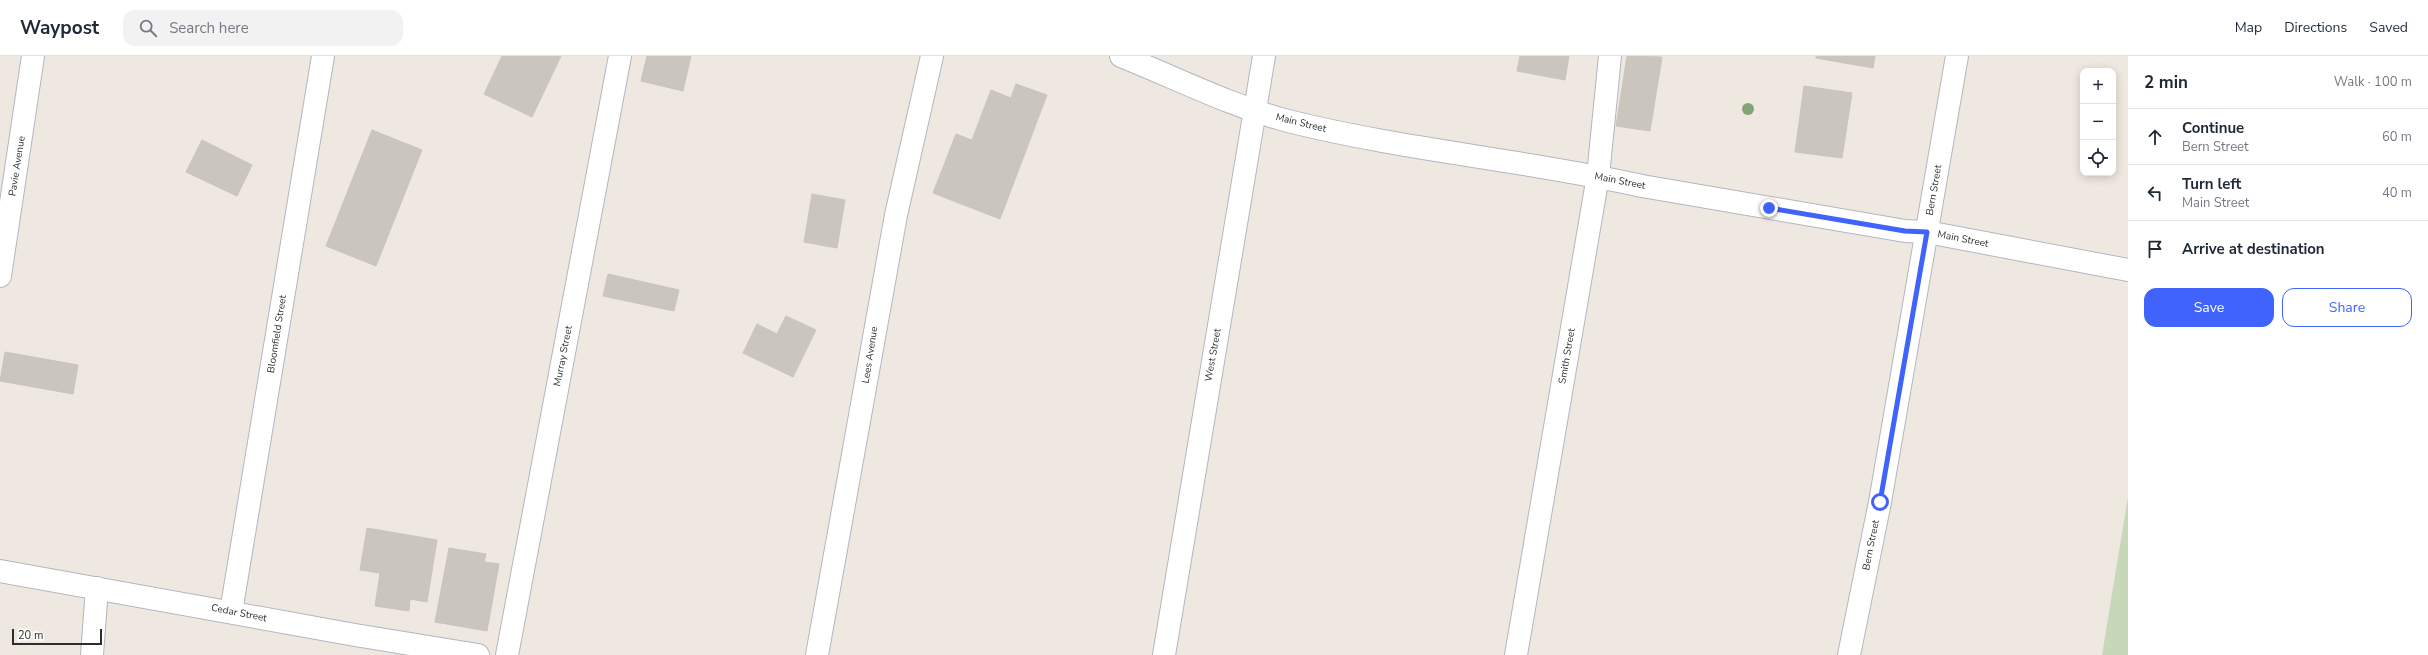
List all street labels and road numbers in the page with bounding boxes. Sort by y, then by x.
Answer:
street label: Main Street [1274,110,1328,136]
street label: Pavie Avenue [5,135,29,197]
street label: Bern Street [1923,163,1945,216]
street label: Main Street [1593,169,1647,193]
street label: Main Street [1936,227,1990,251]
street label: Bloomfield Street [264,293,290,374]
street label: Murray Street [550,324,576,388]
street label: Lees Avenue [859,326,881,384]
street label: West Street [1201,327,1225,383]
street label: Smith Street [1555,327,1579,385]
street label: Bern Street [1859,518,1883,571]
street label: Cedar Street [210,601,268,625]

